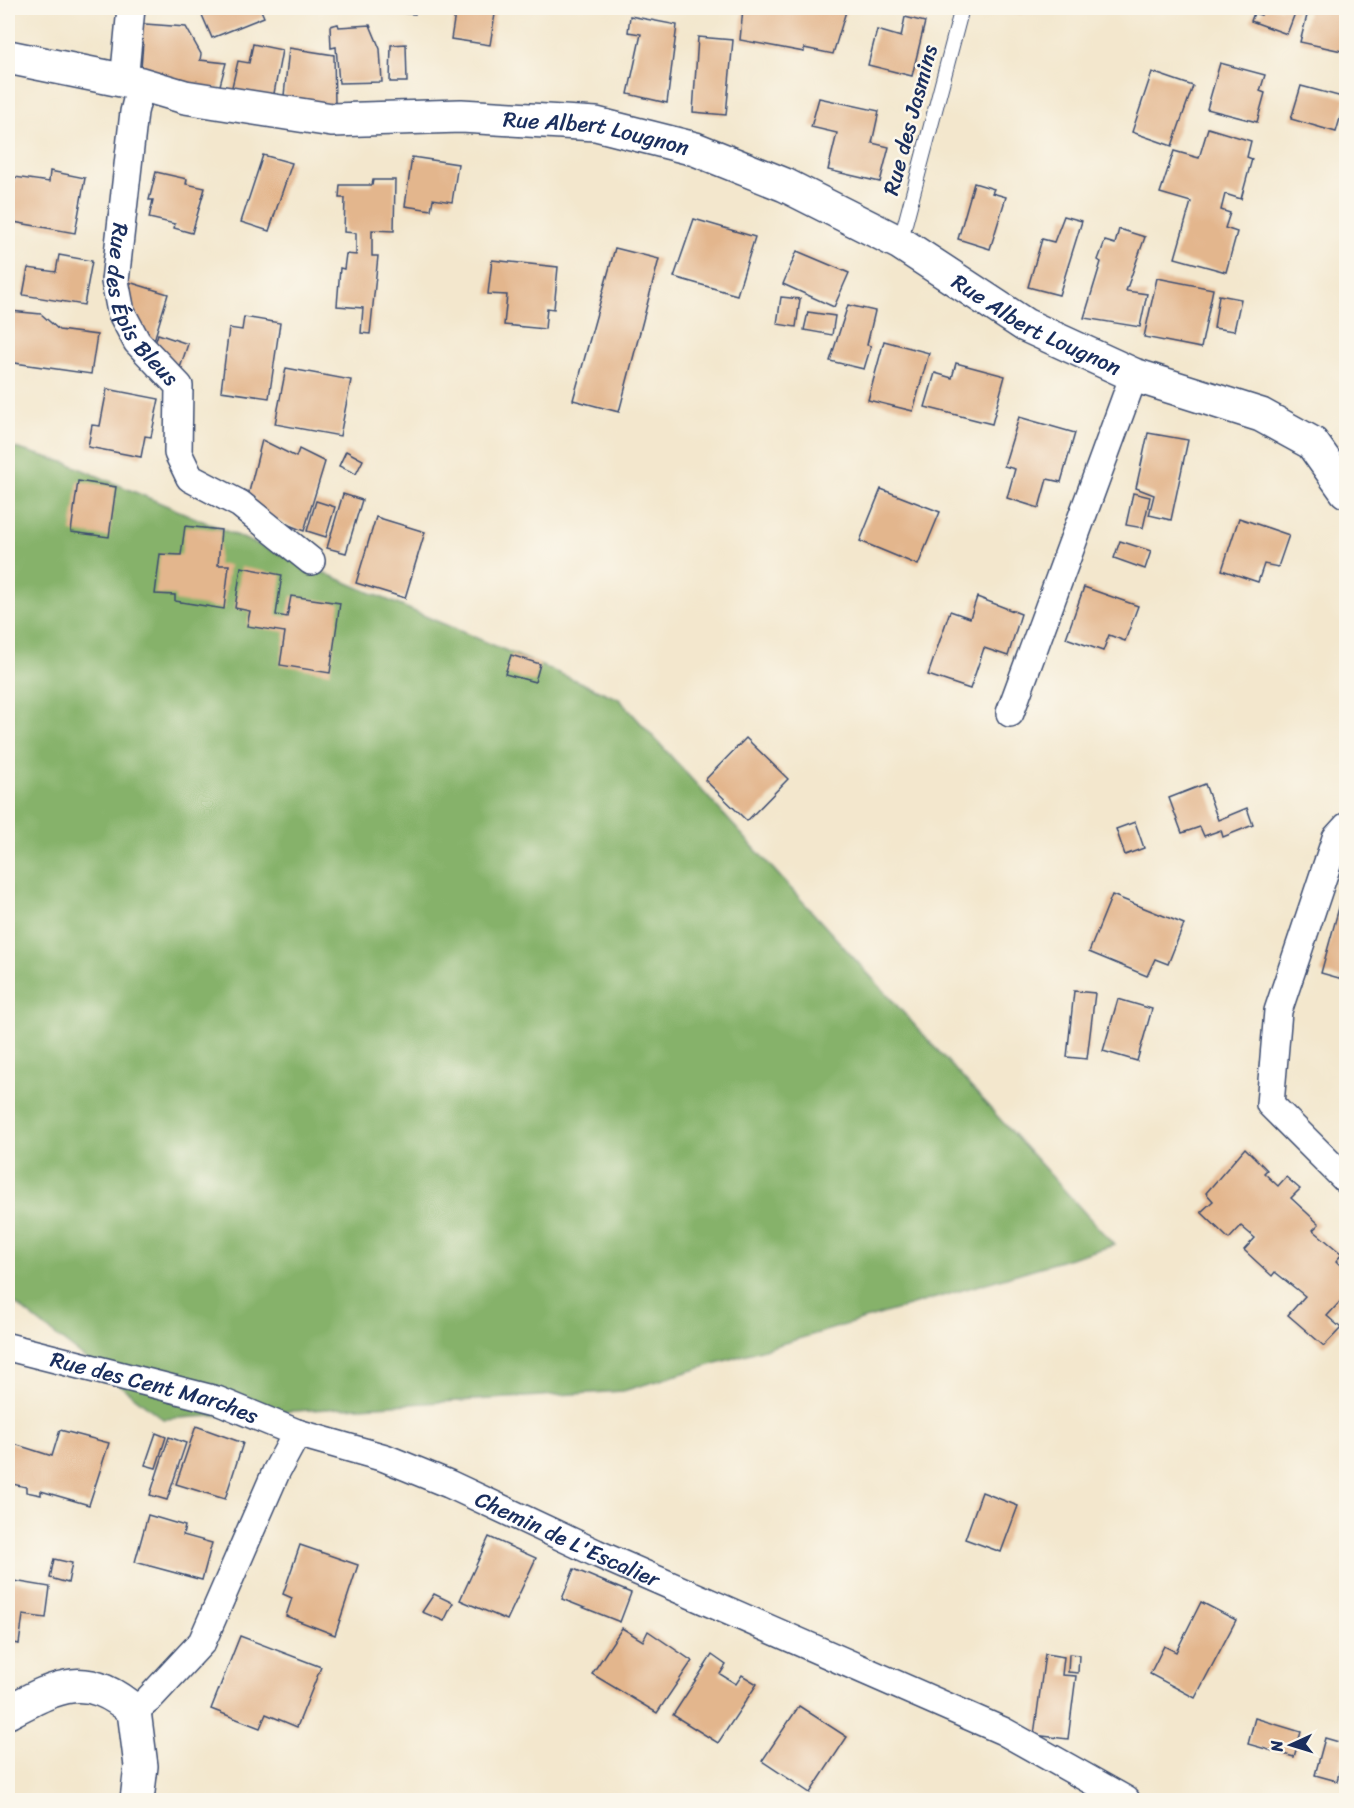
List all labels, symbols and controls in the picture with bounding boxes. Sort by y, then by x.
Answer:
street label: Rue des Jasmins [871,40,949,200]
street label: Rue Albert Lougnon [502,99,694,166]
street label: Rue des Épis Bleus [95,221,189,395]
street label: Rue Albert Lougnon [944,262,1128,386]
street label: Rue des Cent Marches [46,1339,266,1435]
street label: Chemin de L'Escalier [468,1479,668,1599]
north arrow [1261,1715,1321,1775]
text: N [1262,1739,1291,1754]

